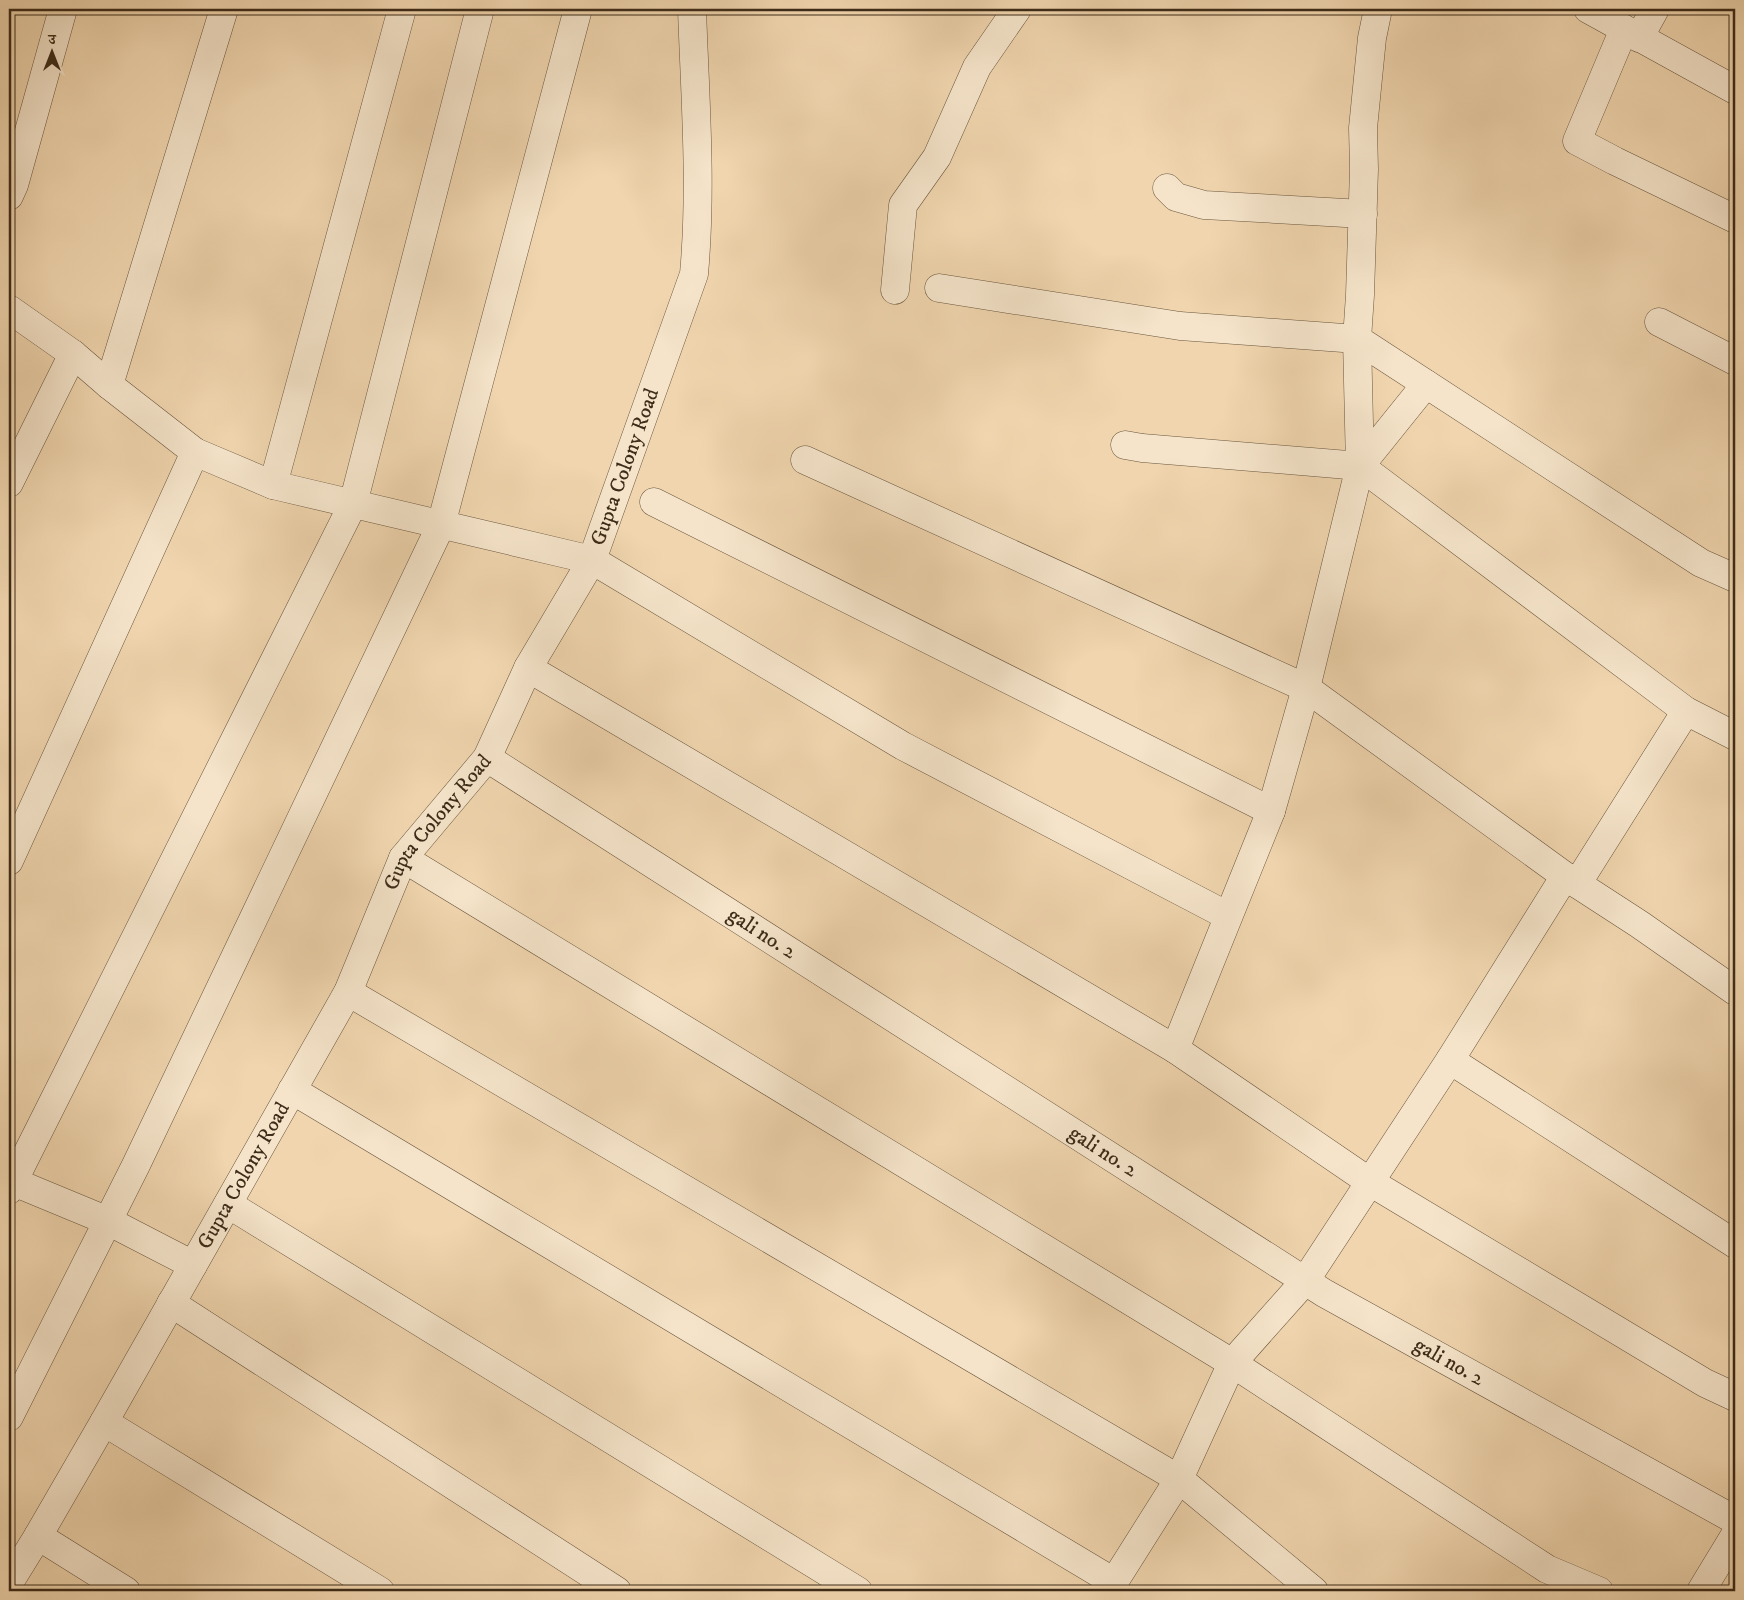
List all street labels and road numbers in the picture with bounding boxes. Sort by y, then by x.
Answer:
street label: Gupta Colony Road [585,384,665,549]
street label: Gupta Colony Road [378,749,498,894]
street label: gali no. 2 [723,902,801,965]
street label: Gupta Colony Road [192,1097,296,1254]
street label: gali no. 2 [1064,1120,1143,1184]
street label: gali no. 2 [1409,1332,1489,1392]

